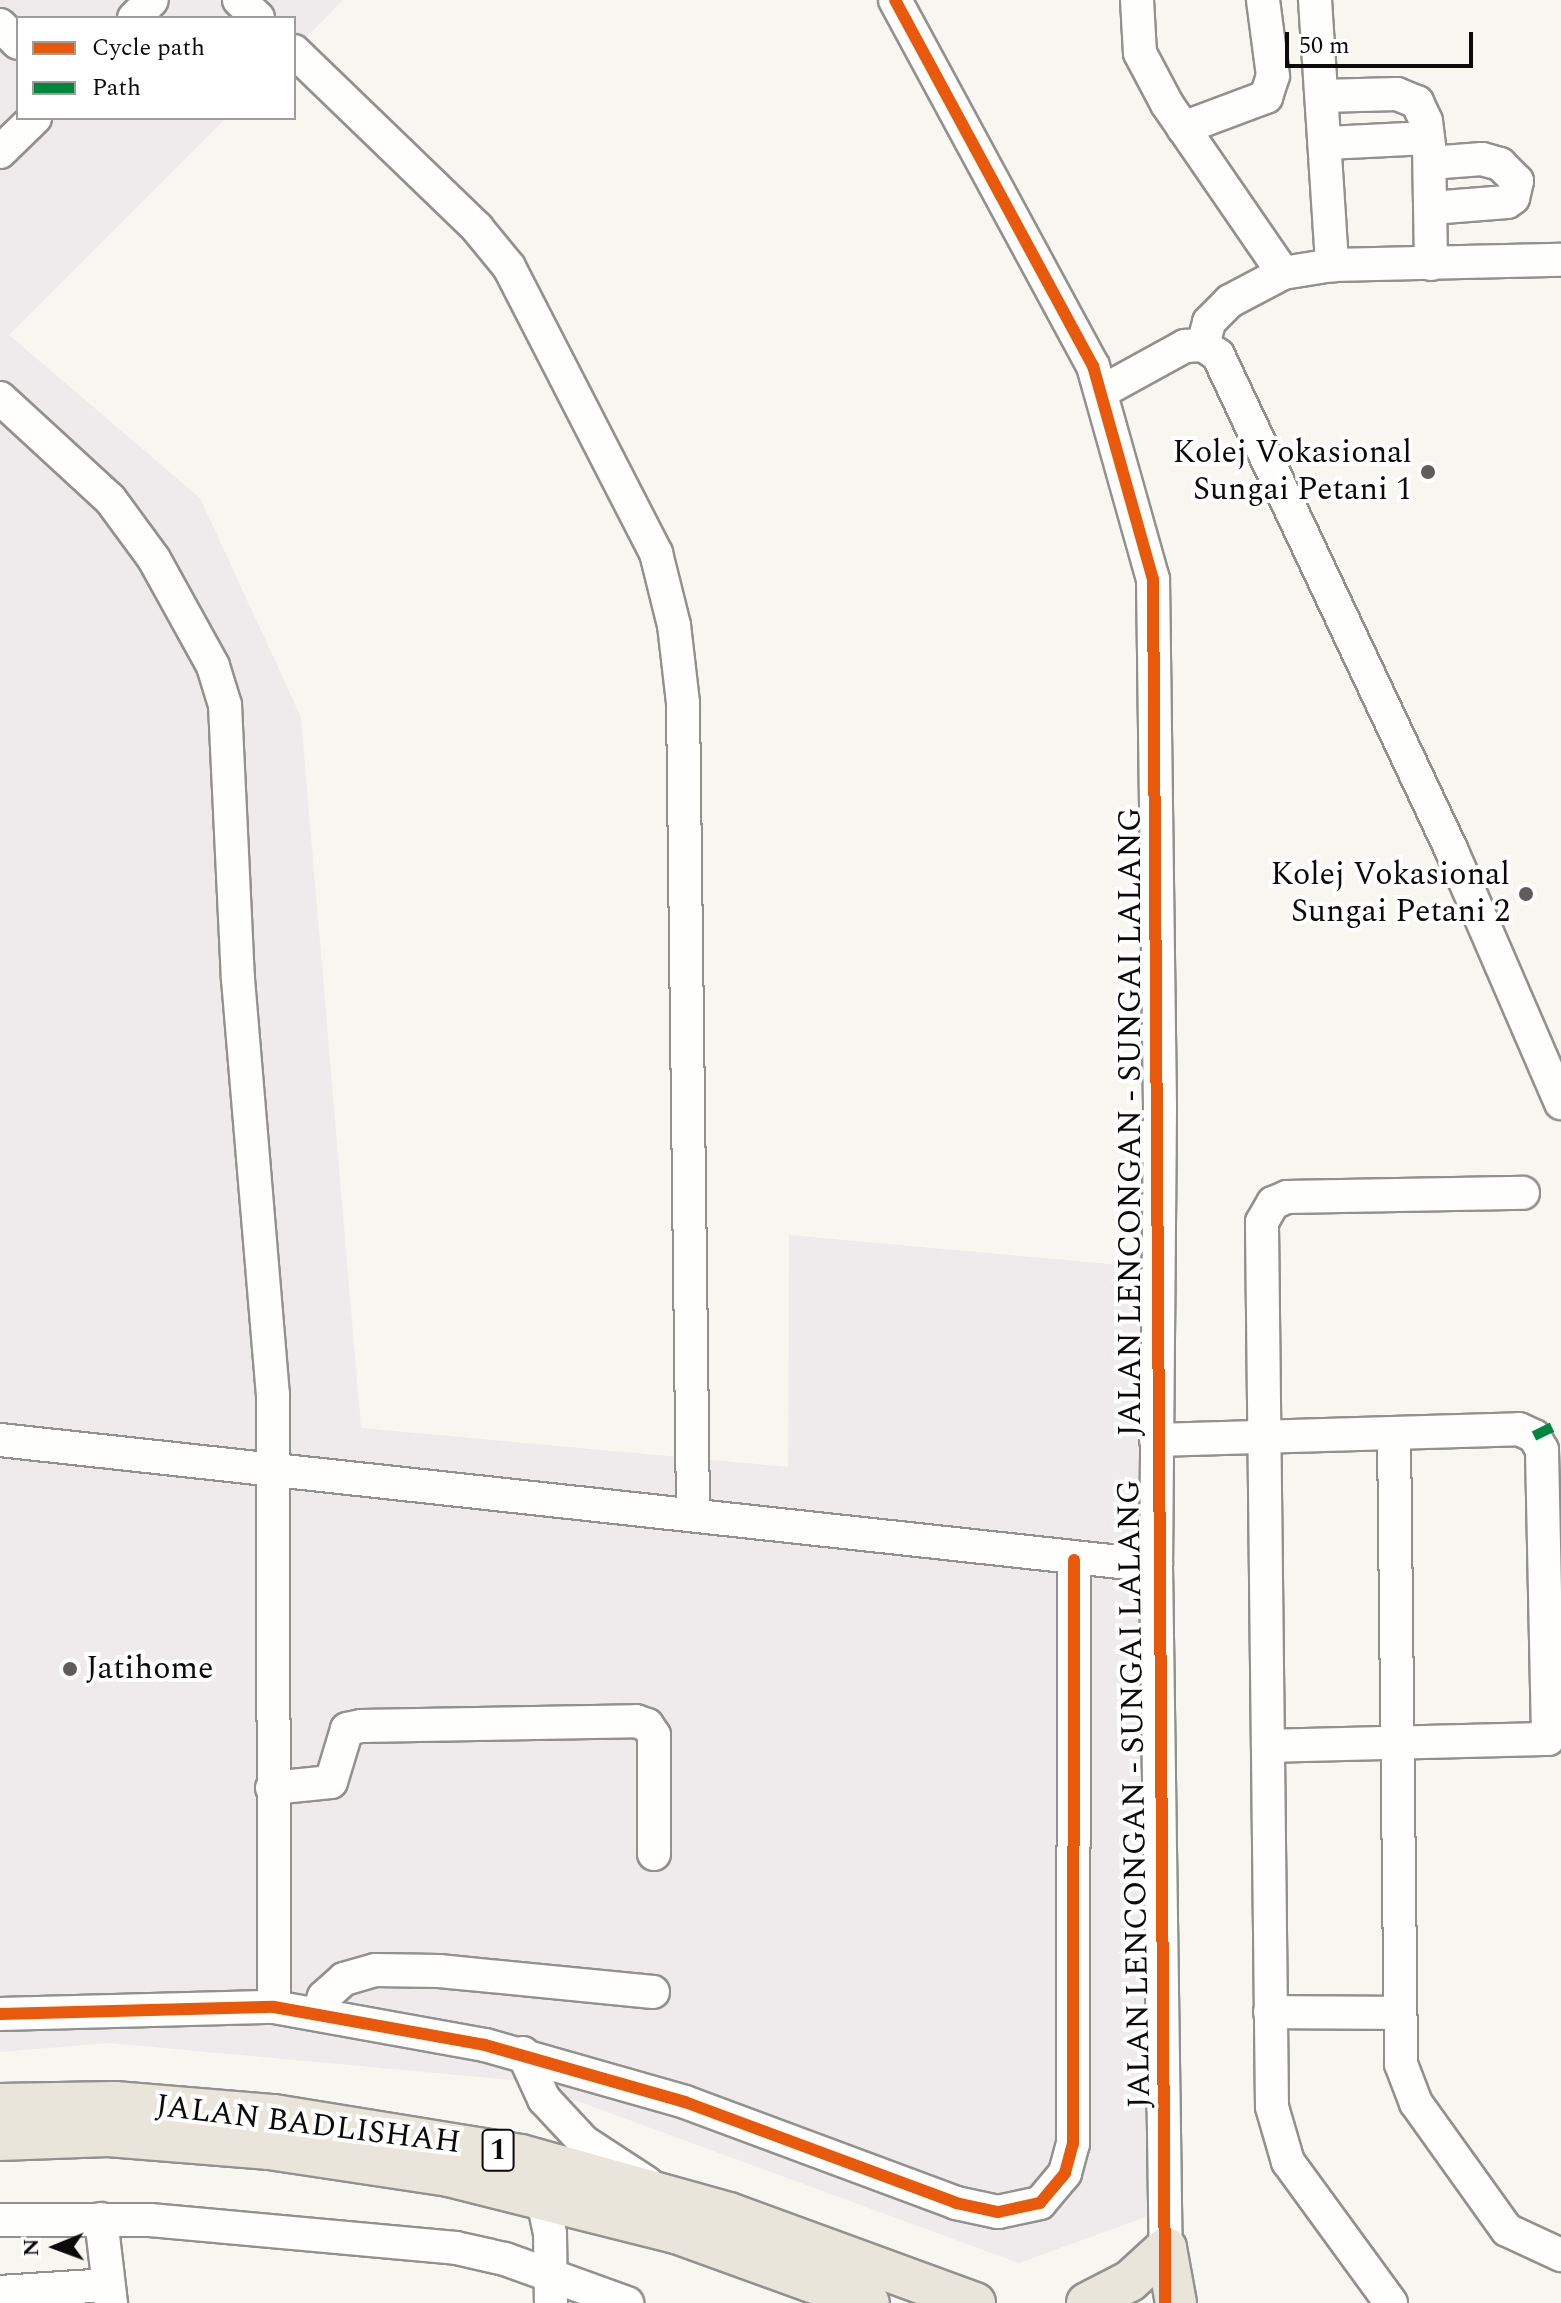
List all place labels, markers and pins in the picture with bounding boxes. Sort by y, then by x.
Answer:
place label: Kolej Vokasional Sungai Petani 1 [1173,435,1412,510]
marker: Kolej Vokasional Sungai Petani 1 [1419,463,1437,481]
place label: Kolej Vokasional Sungai Petani 2 [1271,857,1510,932]
marker: Kolej Vokasional Sungai Petani 2 [1517,885,1535,903]
place label: Jatihome [86,1650,213,1688]
marker: Jatihome [61,1660,79,1678]

